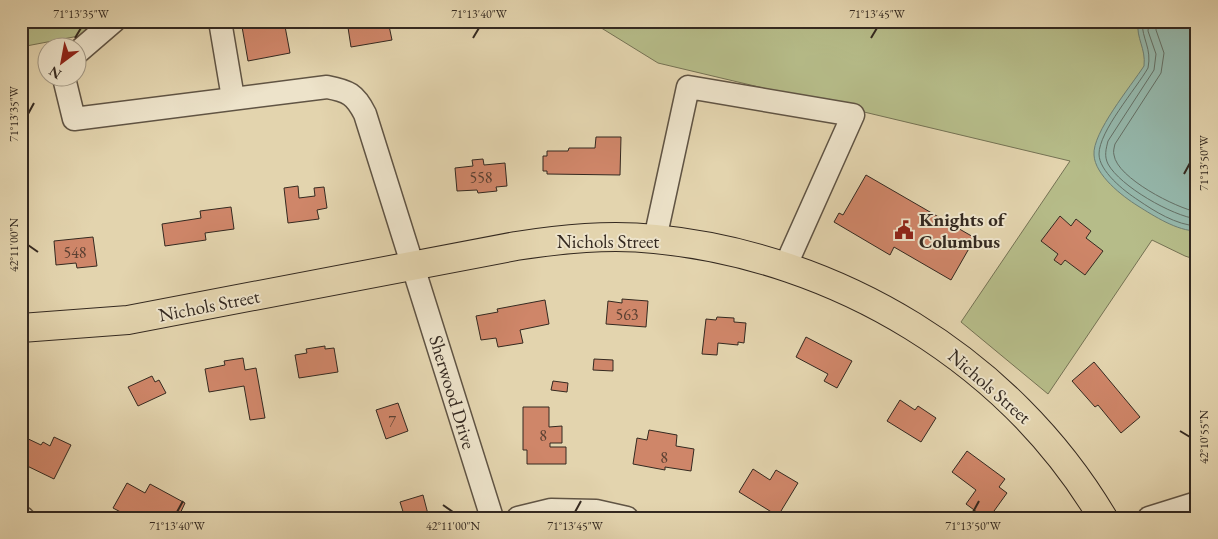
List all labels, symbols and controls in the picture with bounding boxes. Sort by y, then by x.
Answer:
text: 71°13'35"W [53,6,110,22]
text: 71°13'40"W [451,6,508,22]
text: 71°13'45"W [849,6,906,22]
north arrow [38,38,88,88]
text: N [45,62,65,84]
text: 71°13'35"W [6,85,22,142]
text: 71°13'50"W [1196,134,1212,191]
house number: 558 [469,167,493,188]
place label: Knights of Columbus [919,207,1007,254]
text: 42°11'00"N [6,218,22,272]
public building icon: Knights of Columbus [893,219,915,241]
street label: Nichols Street [557,229,659,254]
house number: 548 [63,242,87,263]
street label: Nichols Street [156,283,262,328]
house number: 563 [615,304,639,325]
street label: Sherwood Drive [423,332,482,452]
street label: Nichols Street [943,343,1037,429]
text: 42°10'55"N [1196,410,1212,464]
house number: 7 [388,411,396,432]
house number: 8 [539,425,547,446]
house number: 8 [660,447,668,468]
text: 71°13'40"W [149,518,206,534]
text: 42°11'00"N [426,518,480,534]
text: 71°13'45"W [547,518,604,534]
text: 71°13'50"W [945,518,1002,534]

